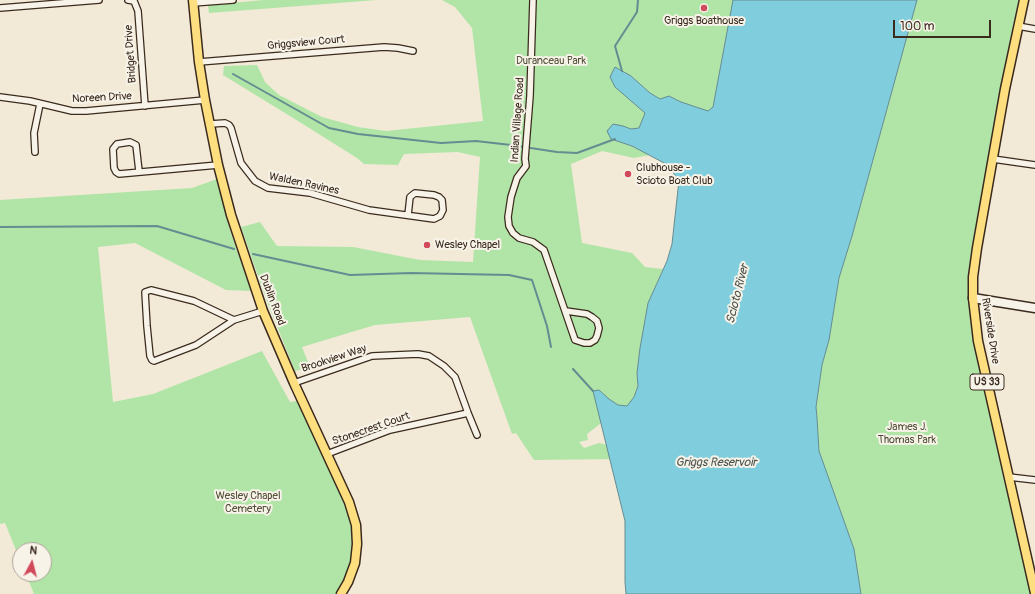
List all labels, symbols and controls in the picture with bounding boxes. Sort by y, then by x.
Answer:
marker: Griggs Boathouse [699,3,709,13]
scale bar [895,12,993,38]
place label: Griggs Boathouse [664,14,744,28]
text: 100 m [900,19,934,34]
street label: Bridget Drive [122,24,140,84]
street label: Griggsview Court [267,33,345,53]
park label: Duranceau Park [516,54,586,68]
street label: Indian Village Road [508,77,528,163]
street label: Noreen Drive [72,90,132,106]
place label: Clubhouse - Scioto Boat Club [636,161,713,187]
marker: Clubhouse - Scioto Boat Club [623,169,633,179]
street label: Walden Ravines [268,170,340,198]
place label: Wesley Chapel [435,238,500,252]
marker: Wesley Chapel [422,240,432,250]
water label: Scioto River [724,263,752,325]
street label: Dublin Road [256,273,288,327]
street label: Riverside Drive [978,297,1002,365]
street label: Brookview Way [300,342,368,376]
road number: US 33 [970,374,1004,390]
street label: Stonecrest Court [330,410,412,448]
park label: James J. Thomas Park [878,420,936,446]
water label: Griggs Reservoir [675,456,757,470]
park label: Wesley Chapel Cemetery [215,489,281,515]
north arrow [12,542,52,582]
text: N [29,544,38,557]

